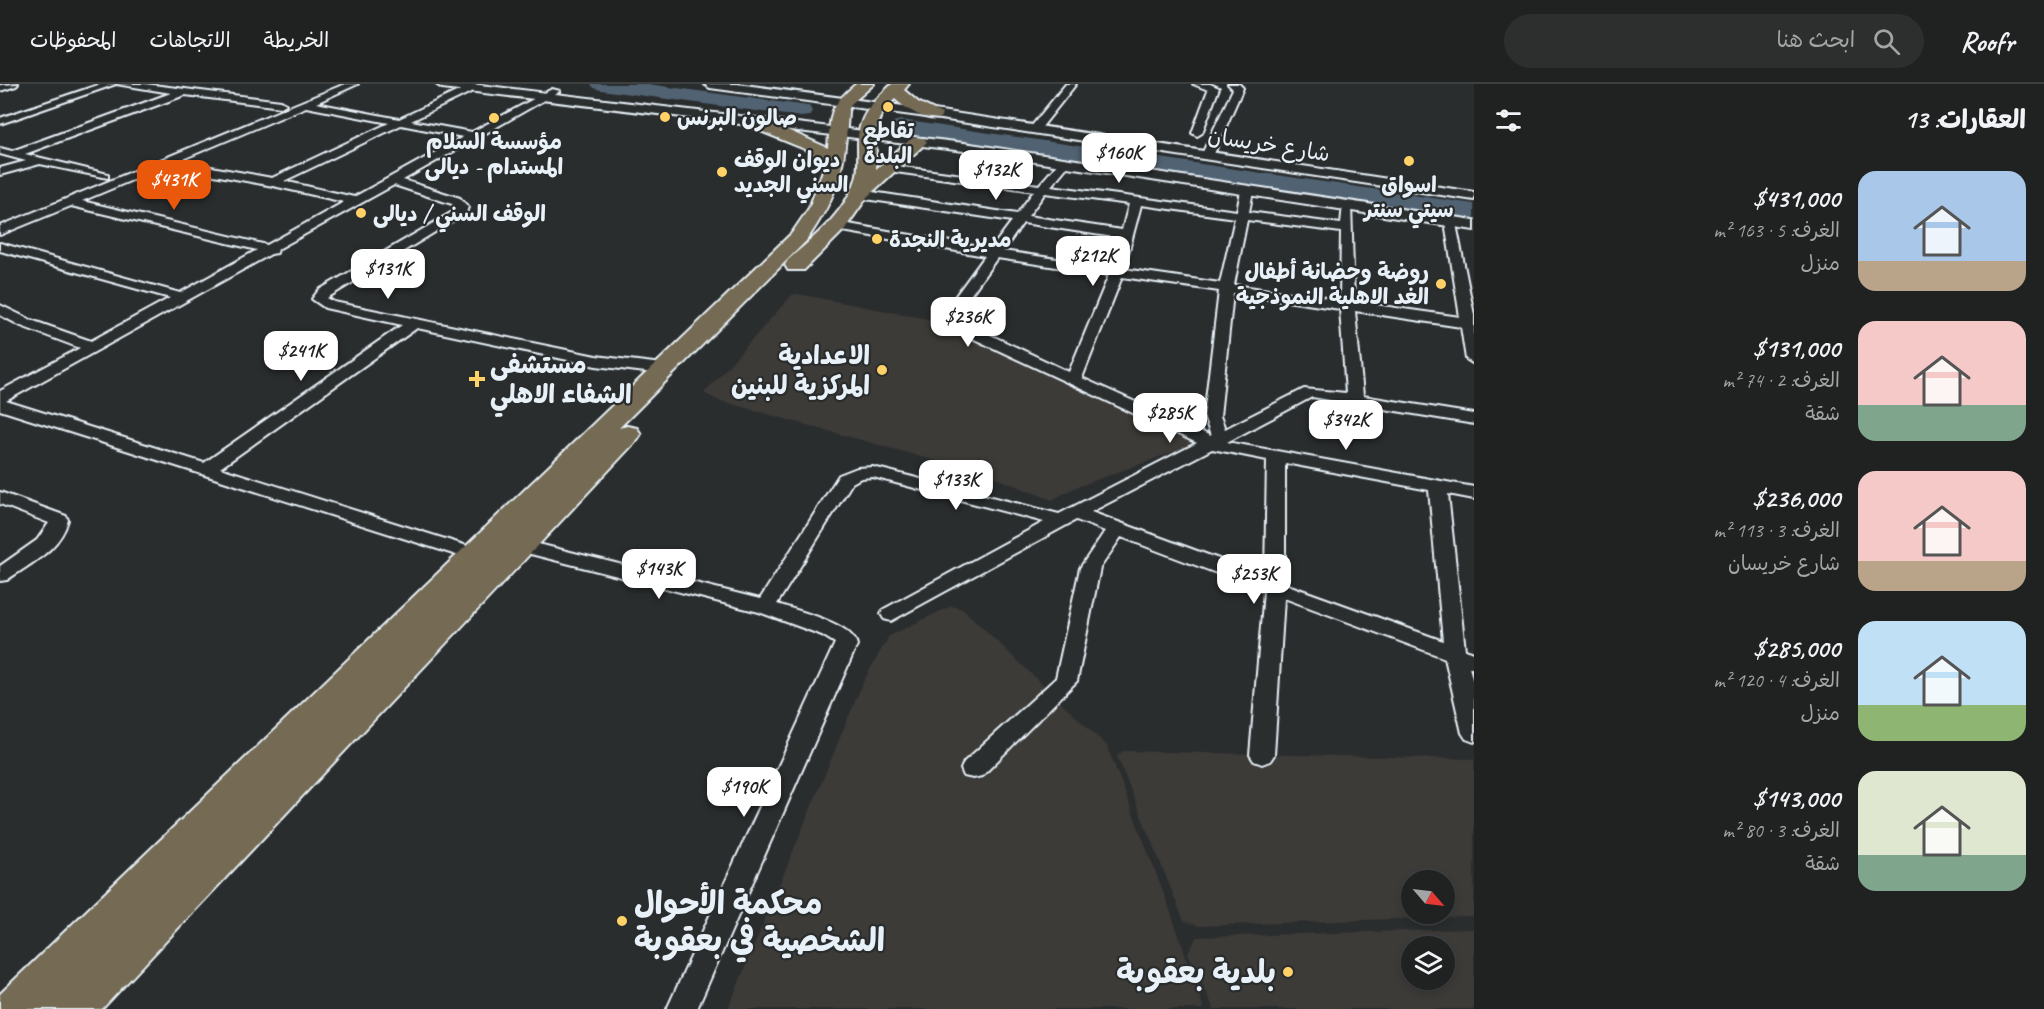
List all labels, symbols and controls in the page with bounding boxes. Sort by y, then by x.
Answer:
search box [1504,14,1924,68]
text: Roofr [1960,24,2014,59]
icon: search [1870,25,1903,58]
text: ابحث هنا [1776,26,1855,54]
text: المحفوظات [30,27,116,53]
text: الاتجاهات [149,27,231,53]
text: الخريطة [264,27,329,53]
marker: تقاطع البلدة [881,100,895,114]
text: العقارات: 13 [1904,103,2026,136]
place label: صالون البرنس [677,104,797,132]
icon: filters [1492,104,1525,137]
marker: صالون البرنس [658,110,672,124]
marker: مؤسسة السلام المستدام - ديالى [487,111,501,125]
place label: تقاطع البلدة [862,117,914,170]
street label: شارع خريسان [1206,122,1332,169]
place label: مؤسسة السلام المستدام - ديالى [425,128,563,183]
pin: $160K [1077,133,1161,184]
text: $160K [1096,140,1142,165]
place label: ديوان الوقف السني الجديد [734,146,849,204]
pin: $132K [954,150,1038,201]
marker: اسواق سيتي سنتر [1402,154,1416,168]
text: $132K [973,157,1019,182]
pin: $431K [132,160,216,211]
marker: ديوان الوقف السني الجديد [715,165,729,179]
text: $431K [151,167,197,192]
place label: اسواق سيتي سنتر [1362,171,1454,229]
text: $431,000 [1753,182,1840,215]
icon: home [1906,195,1978,267]
place label: الوقف السني / ديالى [373,200,546,233]
marker: الوقف السني / ديالى [354,206,368,220]
text: الغرف: 5 · 163 m² [1713,218,1840,243]
place label: مديرية النجدة [889,226,1011,254]
marker: مديرية النجدة [870,232,884,246]
pin: $212K [1051,236,1135,287]
text: $212K [1070,243,1116,268]
pin: $131K [346,249,430,300]
text: منزل [1801,251,1840,276]
text: $131K [365,256,411,281]
place label: روضة وحضانة أطفال الغد الاهلية النموذجية [1236,258,1429,311]
marker: روضة وحضانة أطفال الغد الاهلية النموذجية [1434,277,1448,291]
pin: $236K [926,297,1010,348]
text: $236K [945,304,991,329]
pin: $241K [259,331,343,382]
text: $131,000 [1753,332,1840,365]
text: $241K [278,338,324,363]
place label: الاعدادية المركزية للبنين [731,339,870,402]
icon: home [1906,345,1978,417]
place label: مستشفى الشفاء الاهلي [490,348,632,418]
marker: الاعدادية المركزية للبنين [875,363,889,377]
text: الغرف: 2 · 74 m² [1722,368,1840,393]
marker: مستشفى الشفاء الاهلي [468,370,486,388]
pin: $285K [1128,393,1212,444]
text: $285K [1147,400,1193,425]
pin: $342K [1304,400,1388,451]
text: شقة [1805,401,1840,426]
text: $342K [1323,407,1369,432]
pin: $133K [914,460,998,511]
text: $133K [933,467,979,492]
text: $236,000 [1752,482,1840,515]
icon: home [1906,495,1978,567]
text: الغرف: 3 · 113 m² [1713,518,1840,543]
pin: $143K [617,549,701,600]
text: شارع خريسان [1728,551,1840,576]
pin: $253K [1212,554,1296,605]
text: $143K [636,556,682,581]
text: $253K [1231,561,1277,586]
text: $285,000 [1753,632,1840,665]
icon: home [1906,645,1978,717]
text: الغرف: 4 · 120 m² [1713,668,1840,693]
text: منزل [1801,701,1840,726]
pin: $190K [702,767,786,818]
text: $190K [721,774,767,799]
text: $143,000 [1753,782,1840,815]
icon: home [1906,795,1978,867]
text: الغرف: 3 · 80 m² [1722,818,1840,843]
text: شقة [1805,851,1840,876]
north arrow [1401,870,1455,924]
map controls [1401,870,1455,990]
place label: محكمة الأحوال الشخصية في بعقوبة [634,882,885,963]
marker: محكمة الأحوال الشخصية في بعقوبة [615,914,629,928]
button: layers [1401,936,1455,990]
place label: بلدية بعقوبة [1116,952,1276,993]
marker: بلدية بعقوبة [1281,965,1295,979]

